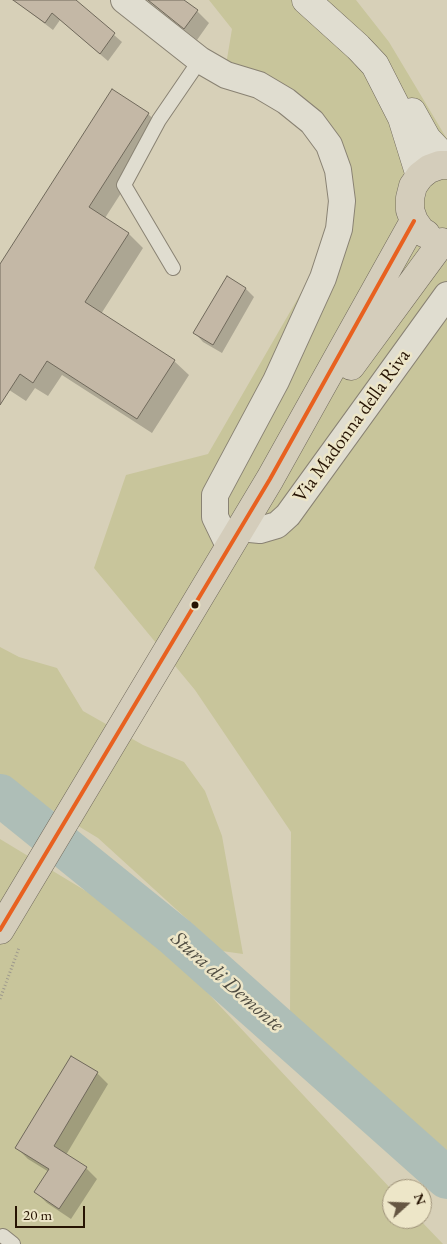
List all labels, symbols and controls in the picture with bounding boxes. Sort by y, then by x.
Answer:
street label: Via Madonna della Riva [288,345,416,507]
unlabelled marker [190,600,200,610]
water label: Stura di Demonte [166,926,288,1038]
north arrow [382,1179,432,1229]
text: N [410,1191,431,1208]
scale bar [18,1196,88,1228]
text: 20 m [23,1205,52,1224]

